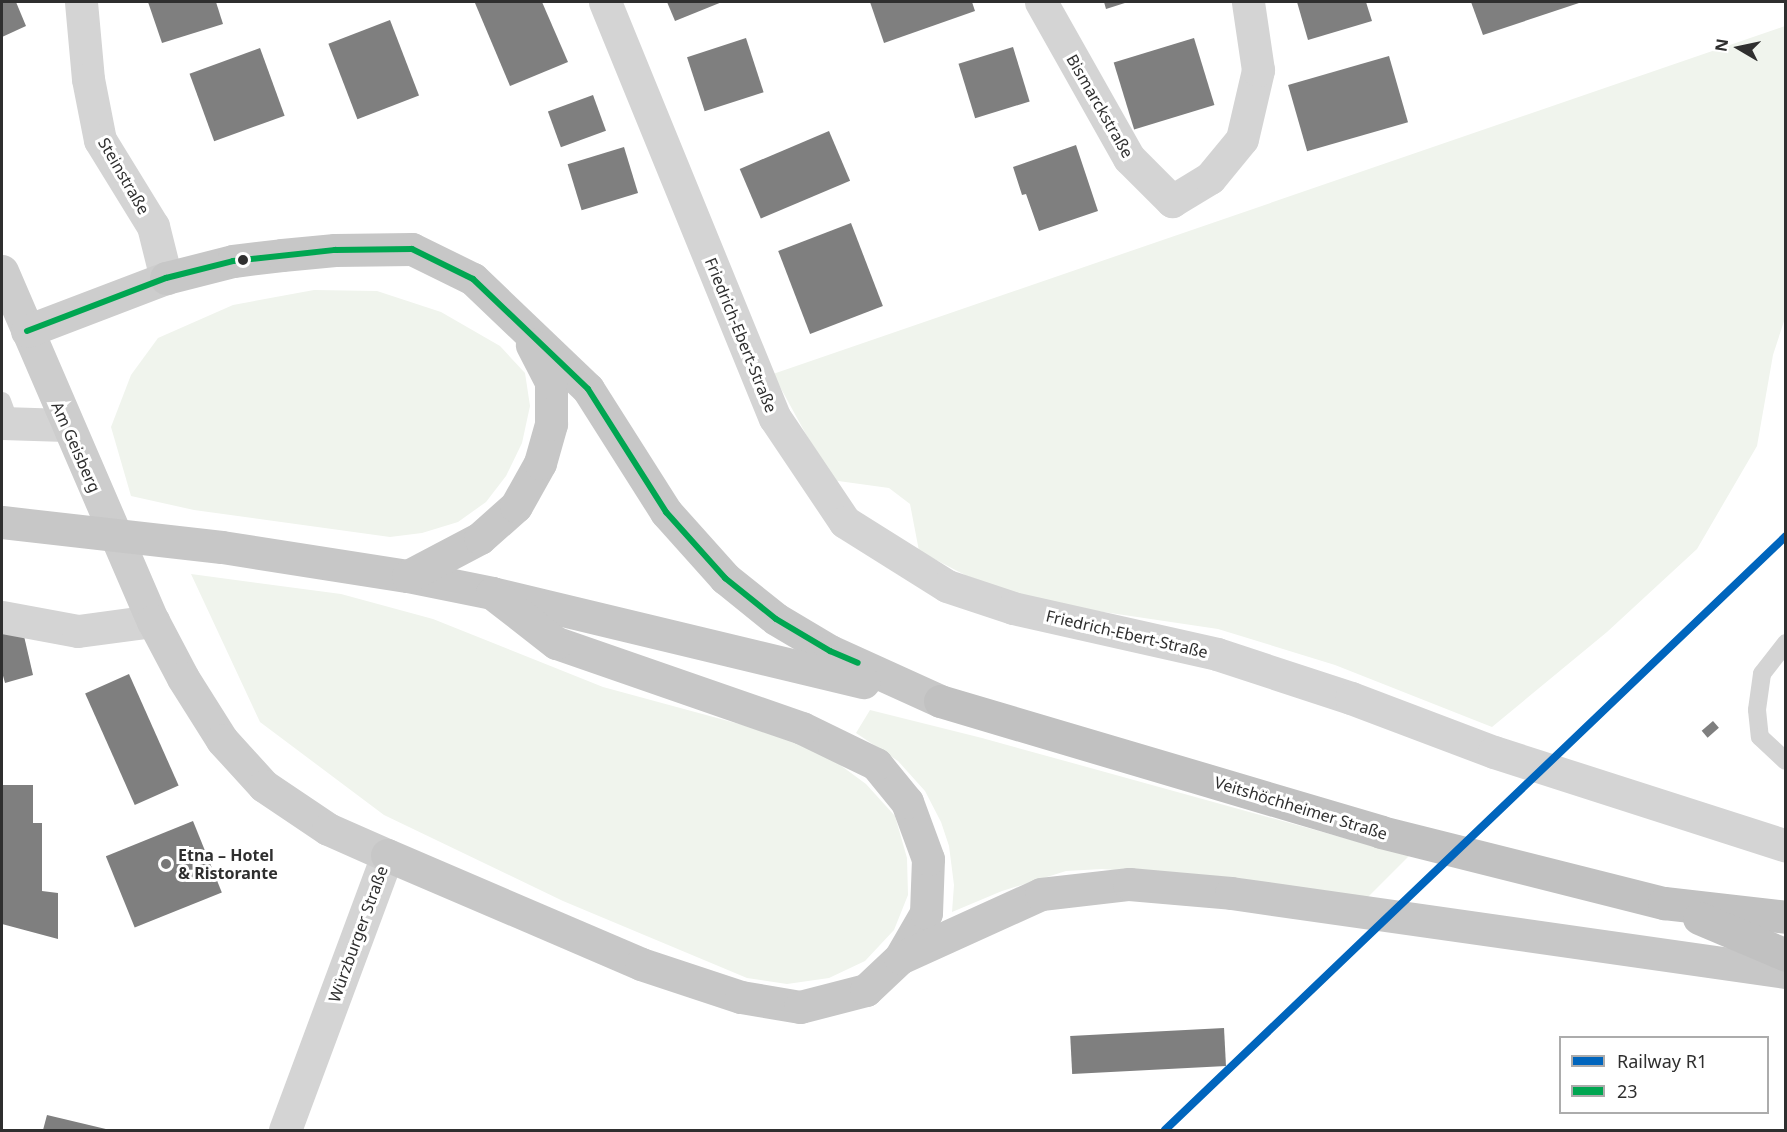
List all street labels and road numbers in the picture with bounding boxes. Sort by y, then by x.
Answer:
street label: Bismarckstraße [1063,51,1137,161]
street label: Steinstraße [94,134,154,218]
street label: Friedrich-Ebert-Straße [701,255,781,415]
street label: Am Geisberg [48,399,104,495]
street label: Friedrich-Ebert-Straße [1044,606,1210,662]
street label: Veitshöchheimer Straße [1212,773,1390,843]
street label: Würzburger Straße [324,863,392,1005]

